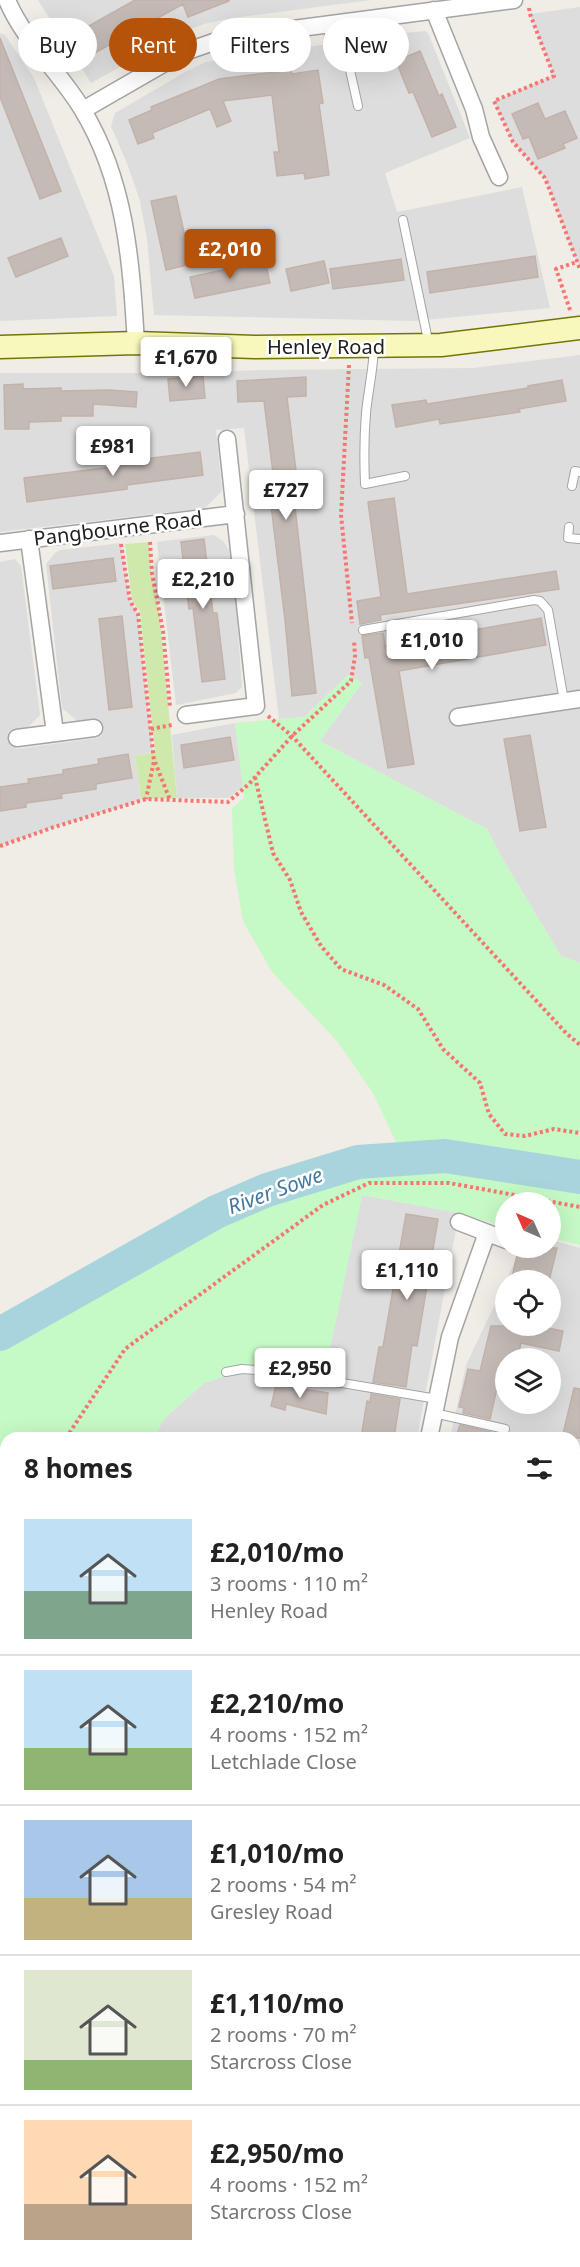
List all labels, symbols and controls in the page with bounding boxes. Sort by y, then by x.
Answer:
chip: Buy [18,18,97,72]
chip: Rent [109,18,197,72]
chip: Filters [209,18,311,72]
chip: New [323,18,409,72]
pin: £2,010 [181,229,279,280]
text: £2,010 [199,235,261,262]
street label: Henley Road [267,333,385,360]
pin: £1,670 [137,337,235,388]
text: £1,670 [155,343,217,370]
pin: £981 [77,426,149,477]
text: £981 [90,432,136,459]
pin: £727 [250,470,322,521]
text: £727 [263,476,309,503]
street label: Pangbourne Road [32,504,204,552]
pin: £2,210 [154,559,252,610]
text: £2,210 [172,565,234,592]
pin: £1,010 [383,620,481,671]
text: £1,010 [401,626,463,653]
water label: River Sowe [224,1160,326,1220]
north arrow [495,1192,561,1258]
map controls [495,1192,561,1414]
pin: £1,110 [358,1250,456,1301]
text: £1,110 [376,1256,438,1283]
button: locate [495,1270,561,1336]
pin: £2,950 [251,1348,349,1399]
button: layers [495,1348,561,1414]
text: £2,950 [269,1354,331,1381]
text: 8 homes [24,1450,133,1486]
icon: filters [523,1452,556,1485]
text: £2,010/mo [210,1534,344,1570]
icon: home [72,1543,144,1615]
text: 3 rooms · 110 m² [210,1570,368,1597]
text: Henley Road [210,1597,328,1624]
text: £2,210/mo [210,1685,344,1721]
icon: home [72,1694,144,1766]
text: 4 rooms · 152 m² [210,1721,368,1748]
text: Letchlade Close [210,1748,357,1775]
text: £1,010/mo [210,1835,344,1871]
icon: home [72,1844,144,1916]
text: 2 rooms · 54 m² [210,1871,357,1898]
text: Gresley Road [210,1898,333,1925]
text: £1,110/mo [210,1985,344,2021]
icon: home [72,1994,144,2066]
text: 2 rooms · 70 m² [210,2021,357,2048]
text: Starcross Close [210,2048,352,2075]
text: £2,950/mo [210,2135,344,2171]
icon: home [72,2144,144,2216]
text: 4 rooms · 152 m² [210,2171,368,2198]
text: Starcross Close [210,2198,352,2225]

